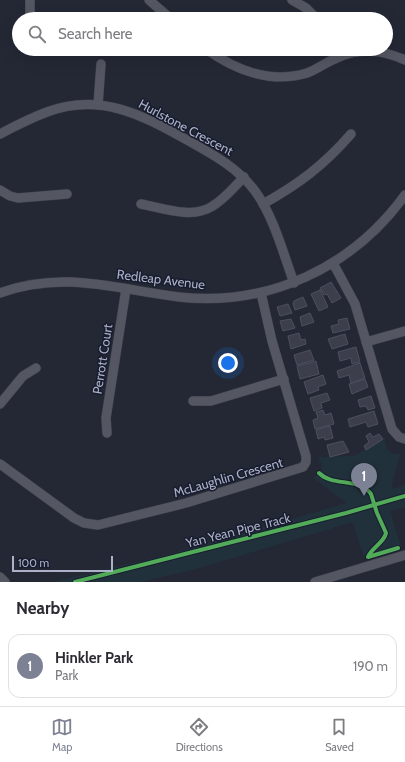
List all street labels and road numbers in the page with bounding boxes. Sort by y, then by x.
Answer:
street label: Hurlstone Crescent [136,95,236,159]
street label: Redleap Avenue [116,266,206,292]
street label: Perrott Court [89,322,116,395]
street label: McLaughlin Crescent [171,454,285,500]
street label: Yan Yean Pipe Track [183,509,292,551]

